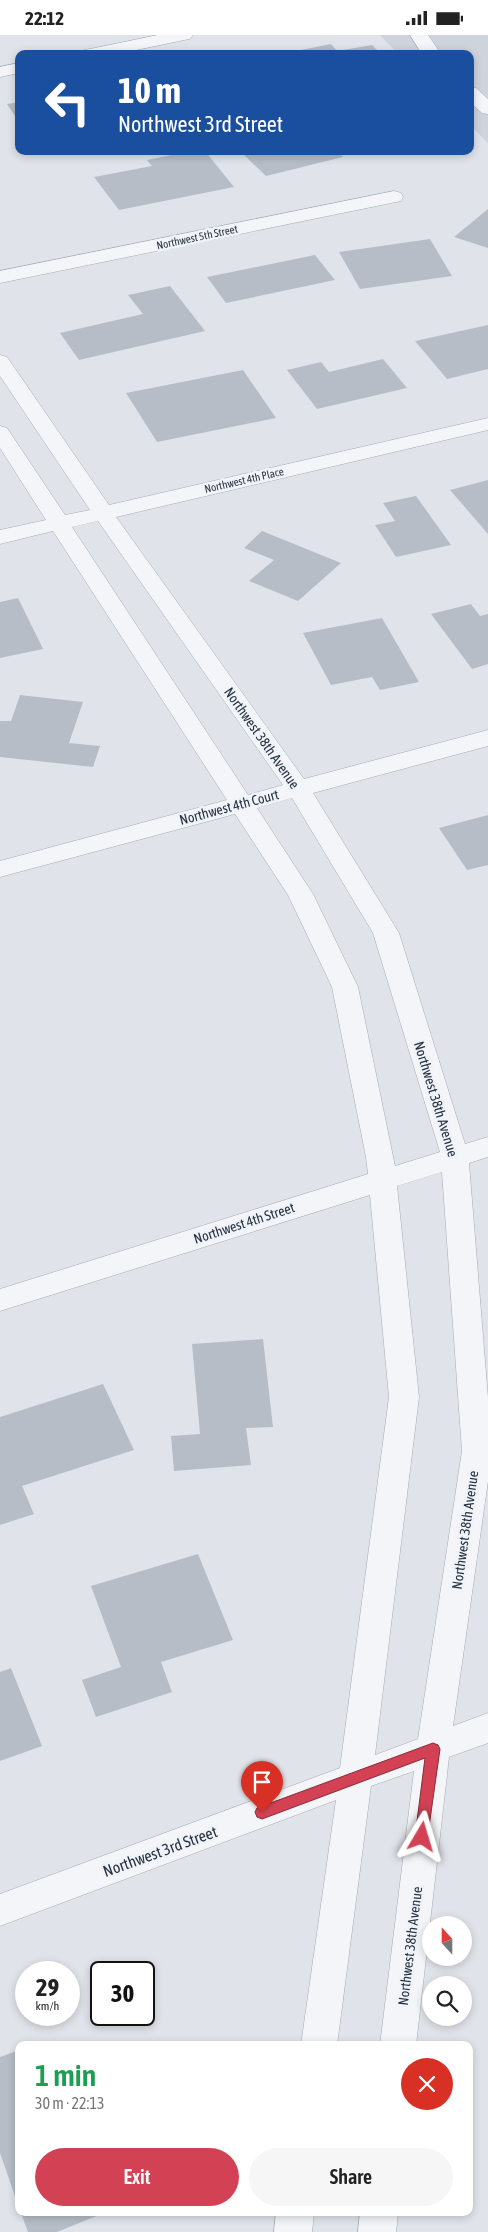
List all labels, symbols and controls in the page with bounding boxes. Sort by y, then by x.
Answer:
text: 22:12 [25,7,64,29]
icon: left [35,70,100,135]
text: 10 m [118,70,181,110]
text: Northwest 3rd Street [118,111,283,137]
street label: Northwest 5th Street [155,223,239,251]
street label: Northwest 4th Place [203,465,285,495]
street label: Northwest 38th Avenue [221,684,303,792]
street label: Northwest 4th Court [178,786,280,828]
street label: Northwest 38th Avenue [411,1039,461,1159]
street label: Northwest 4th Street [192,1199,296,1247]
street label: Northwest 38th Avenue [449,1470,481,1590]
pin [241,1761,283,1812]
icon: arrive [248,1768,276,1796]
position arrow [395,1810,447,1862]
street label: Northwest 3rd Street [100,1822,220,1880]
street label: Northwest 38th Avenue [395,1886,425,2006]
north arrow [422,1916,472,1966]
map controls [422,1916,472,2026]
speed limit sign: 30 [90,1961,155,2026]
text: 29 [36,1973,59,2001]
button: search [422,1976,472,2026]
text: km/h [36,1999,59,2013]
text: 1 min [35,2058,96,2092]
button: close [401,2058,453,2110]
text: 30 m · 22:13 [35,2094,105,2112]
button: Exit [35,2148,239,2206]
button: Share [249,2148,453,2206]

